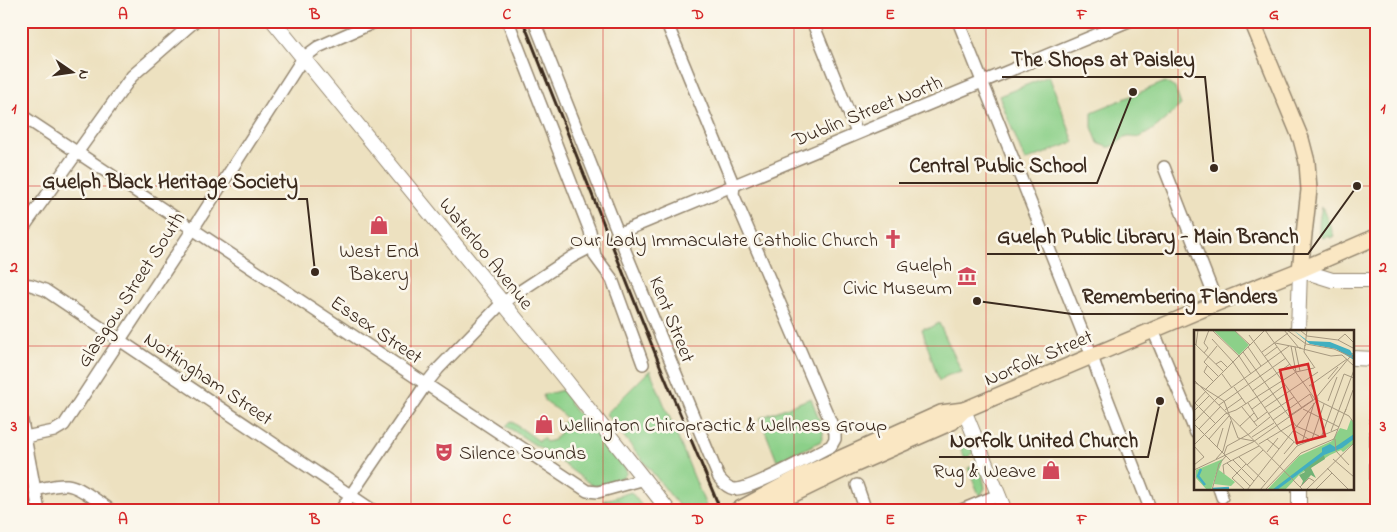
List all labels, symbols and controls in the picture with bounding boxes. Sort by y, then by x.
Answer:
text: A [118,3,128,27]
text: B [309,3,321,27]
text: C [503,3,512,27]
text: D [691,3,704,27]
text: E [885,3,895,27]
text: F [1076,3,1088,27]
text: G [1269,3,1279,27]
callout: The Shops at Paisley [1002,41,1205,77]
text: The Shops at Paisley [1011,46,1195,78]
north arrow [48,48,98,98]
text: N [72,68,94,82]
street label: Dublin Street North [788,69,947,156]
text: 1 [11,97,17,121]
text: 1 [1380,97,1386,121]
callout: Central Public School [899,147,1097,183]
text: Central Public School [909,152,1087,182]
callout: Guelph Black Heritage Society [32,163,307,199]
text: Guelph Black Heritage Society [42,168,298,200]
street label: Waterloo Avenue [431,192,540,317]
street label: Glasgow Street South [71,207,194,375]
shop icon: West End Bakery [368,214,390,236]
callout: Guelph Public Library - Main Branch [987,218,1308,254]
text: Guelph Public Library - Main Branch [997,223,1299,255]
place label: Our Lady Immaculate Catholic Church [570,227,878,256]
church icon: Our Lady Immaculate Catholic Church [882,228,904,250]
place label: West End Bakery [339,238,419,290]
place label: Guelph Civic Museum [843,252,952,304]
text: 2 [9,256,18,280]
text: 2 [1378,256,1387,280]
museum icon: Guelph Civic Museum [956,265,978,287]
street label: Kent Street [640,272,701,368]
callout: Remembering Flanders [1072,278,1288,314]
text: Remembering Flanders [1082,283,1278,315]
street label: Essex Street [324,289,428,373]
street label: Norfolk Street [980,323,1098,395]
street label: Nottingham Street [137,326,278,435]
inset map [1194,330,1354,490]
place label: Wellington Chiropractic & Wellness Group [559,412,887,442]
shop icon: Wellington Chiropractic & Wellness Group [533,413,555,435]
text: 3 [10,415,18,439]
text: 3 [1379,415,1387,439]
callout: Norfolk United Church [939,421,1148,457]
text: Norfolk United Church [950,427,1138,457]
place label: Silence Sounds [459,440,586,469]
theatre icon: Silence Sounds [433,441,455,463]
place label: Rug & Weave [933,458,1036,488]
shop icon: Rug & Weave [1040,459,1062,481]
text: A [118,508,128,532]
text: B [309,508,321,532]
text: C [503,508,512,532]
text: D [691,508,704,532]
text: E [885,508,895,532]
text: F [1076,508,1088,532]
text: G [1269,508,1279,532]

